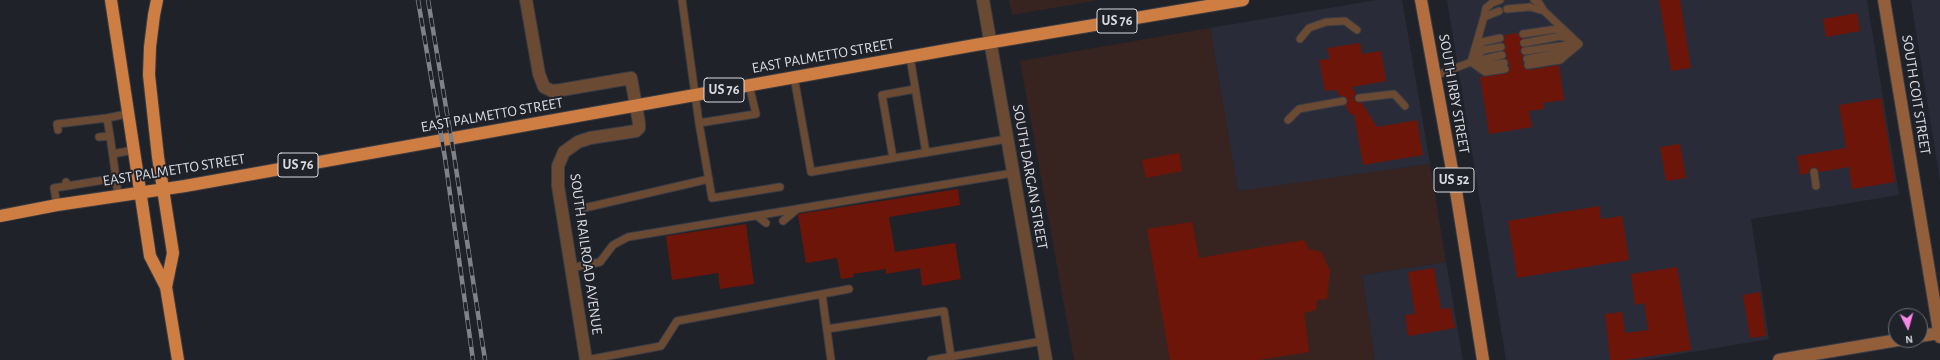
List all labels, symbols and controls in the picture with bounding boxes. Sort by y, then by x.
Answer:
road number: US 76 [1097,9,1137,33]
street label: SOUTH IRBY STREET [1435,33,1473,155]
street label: SOUTH COIT STREET [1898,34,1934,156]
street label: EAST PALMETTO STREET [751,35,895,77]
road number: US 76 [704,78,744,102]
street label: EAST PALMETTO STREET [420,94,564,136]
street label: SOUTH DARGAN STREET [1008,103,1052,251]
street label: EAST PALMETTO STREET [101,150,247,190]
road number: US 76 [278,153,318,177]
road number: US 52 [1434,168,1474,192]
street label: SOUTH RAILROAD AVENUE [566,172,606,336]
north arrow [1888,308,1928,348]
text: N [1905,334,1914,345]

